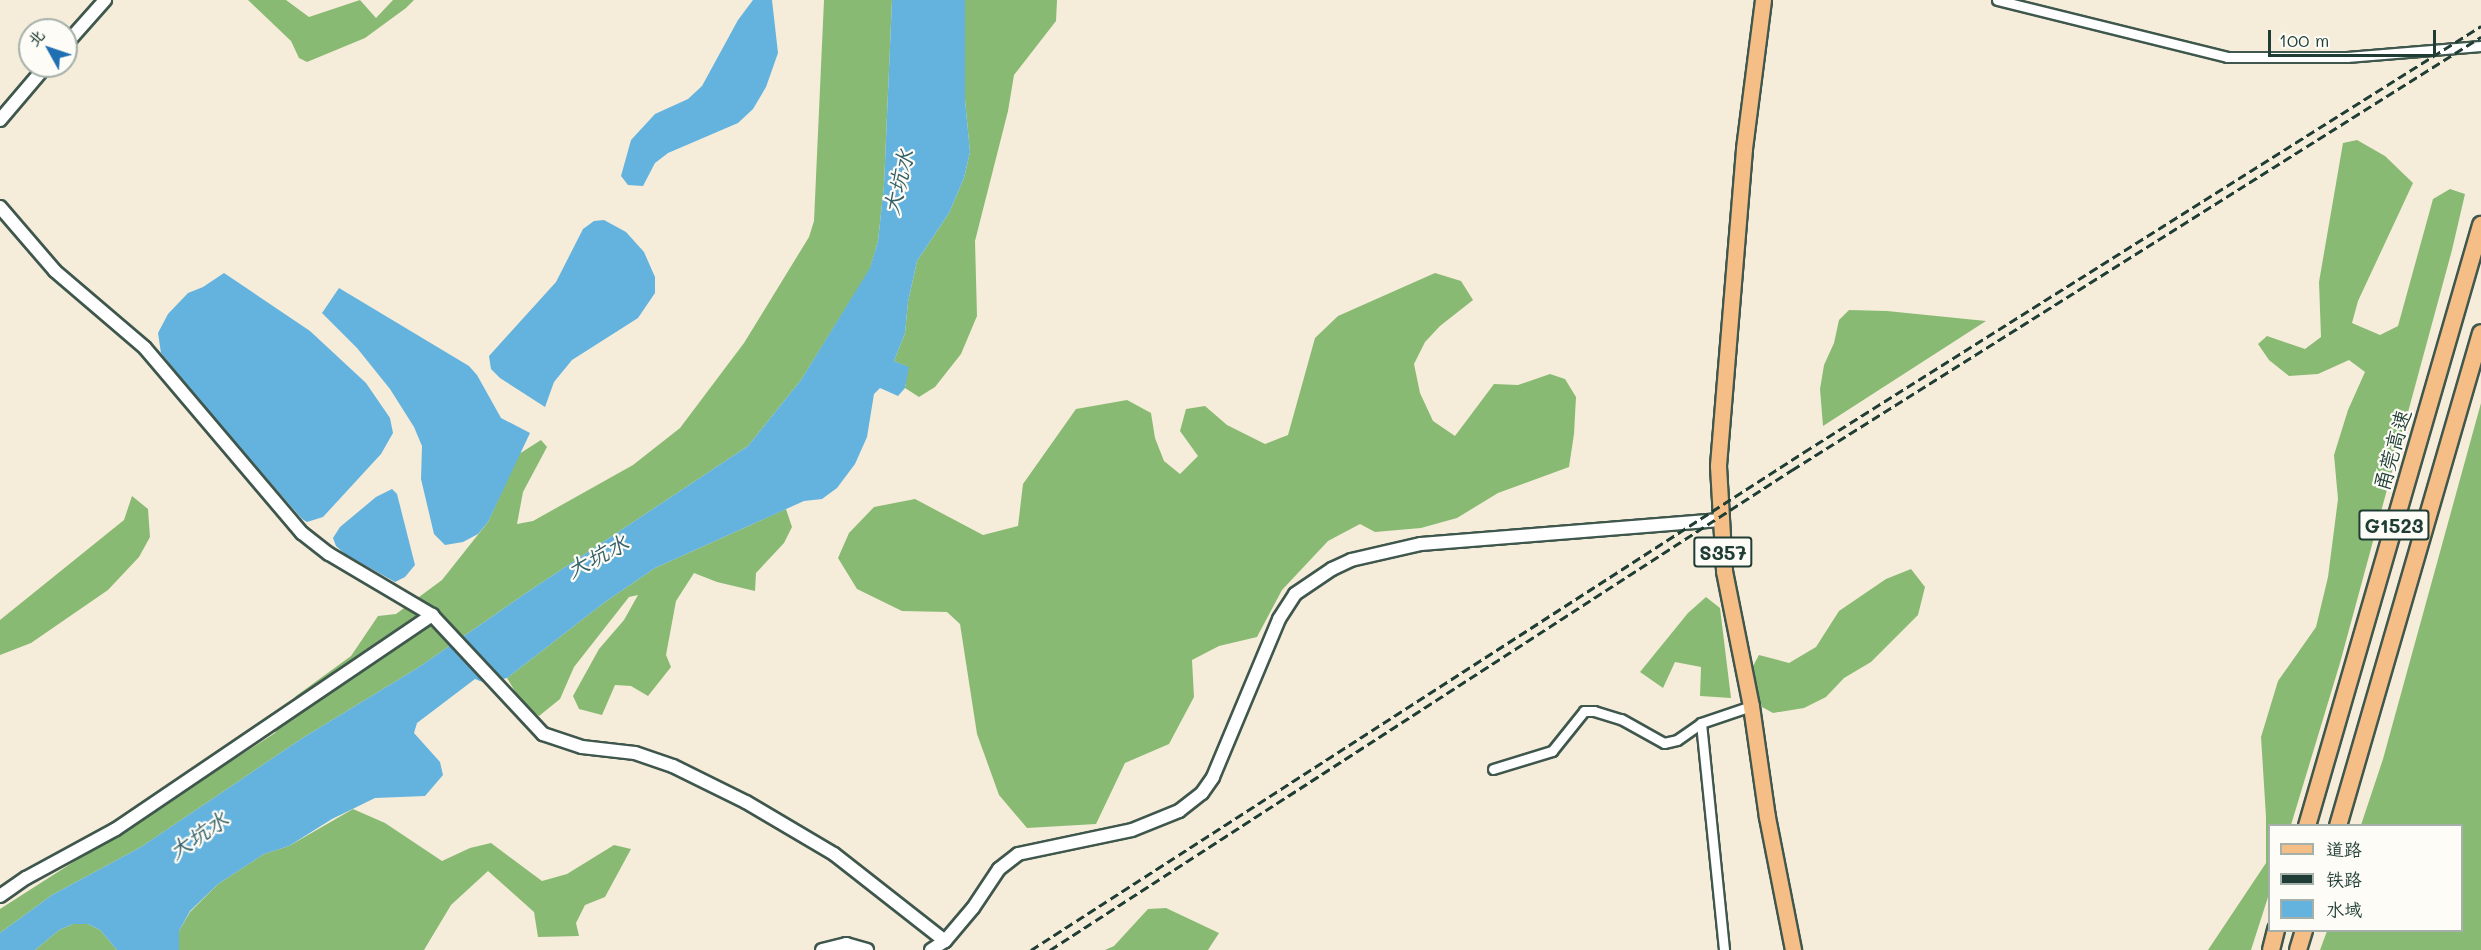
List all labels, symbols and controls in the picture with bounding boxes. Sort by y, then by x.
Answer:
north arrow [18,18,78,78]
scale bar [2271,18,2439,56]
text: 北 [22,25,49,50]
text: 100 m [2279,28,2329,52]
water label: 大坑水 [877,147,919,217]
street label: 甬莞高速 [2368,406,2416,494]
road number: G1523 [2358,508,2430,542]
water label: 大坑水 [562,529,632,583]
road number: S357 [1693,535,1753,569]
water label: 大坑水 [163,806,233,864]
legend [2268,824,2463,932]
text: 道路 [2326,837,2362,861]
text: 铁路 [2326,867,2362,891]
text: 水域 [2326,897,2362,921]

